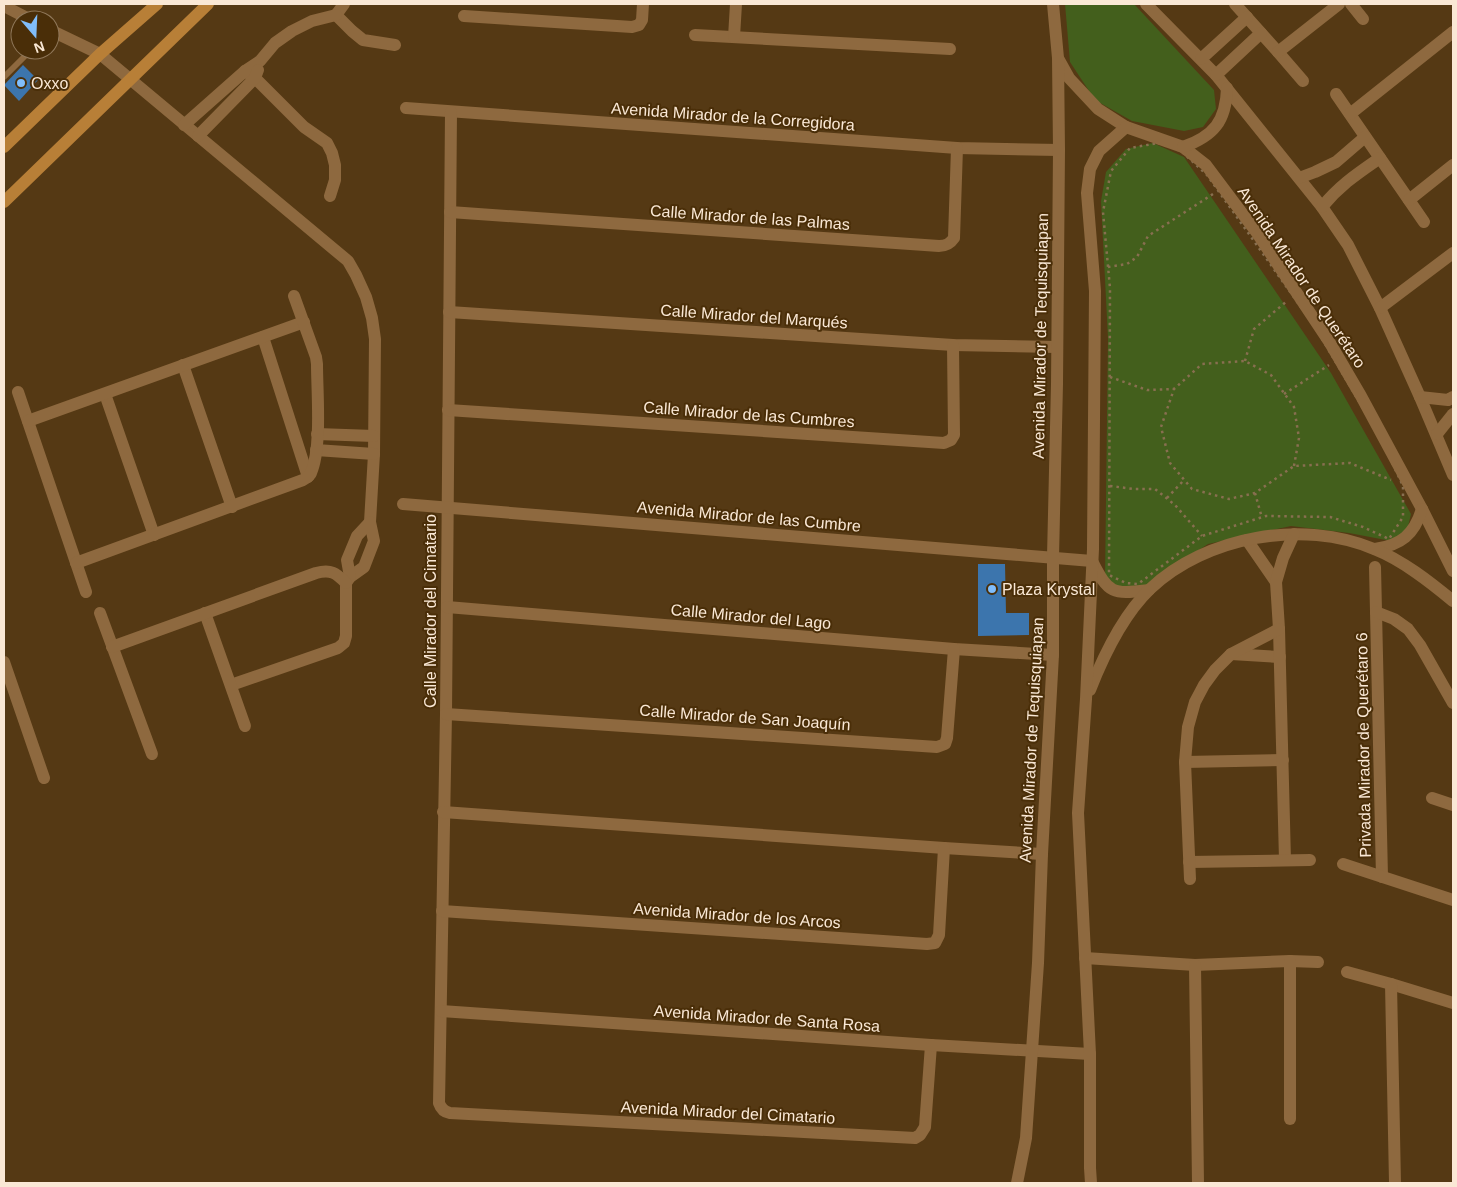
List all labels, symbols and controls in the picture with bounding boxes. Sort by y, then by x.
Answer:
north arrow [10,10,60,60]
text: N [32,38,47,57]
place label: Oxxo [31,75,68,92]
marker: Oxxo [15,77,27,89]
street label: Avenida Mirador de la Corregidora [611,99,856,134]
street label: Avenida Mirador de Querétaro [1234,183,1369,371]
street label: Calle Mirador de las Palmas [650,202,850,233]
street label: Avenida Mirador de Tequisquiapan [1030,213,1051,459]
street label: Calle Mirador del Marqués [660,301,848,332]
street label: Calle Mirador de las Cumbres [643,399,855,430]
street label: Avenida Mirador de las Cumbre [636,498,862,535]
street label: Calle Mirador del Cimatario [422,514,439,708]
place label: Plaza Krystal [1002,581,1095,598]
marker: Plaza Krystal [986,583,998,595]
street label: Calle Mirador del Lago [670,601,832,632]
street label: Avenida Mirador de Tequisquiapan [1017,617,1046,863]
street label: Privada Mirador de Querétaro 6 [1353,632,1374,858]
street label: Calle Mirador de San Joaquín [639,702,851,733]
street label: Avenida Mirador de los Arcos [633,900,841,931]
street label: Avenida Mirador de Santa Rosa [653,1002,881,1035]
street label: Avenida Mirador del Cimatario [620,1098,836,1127]

